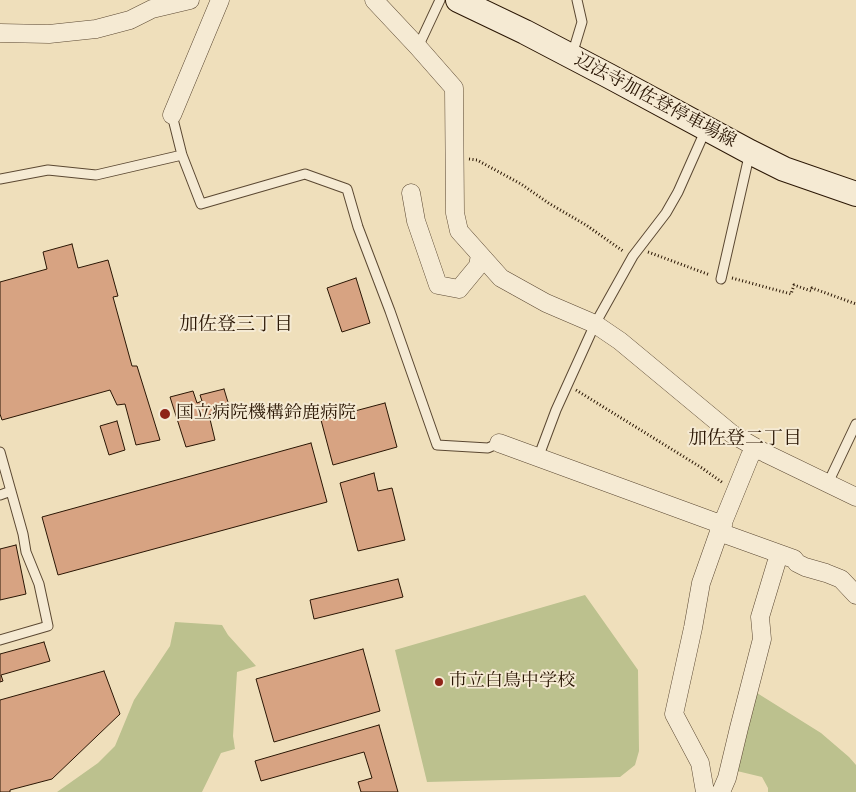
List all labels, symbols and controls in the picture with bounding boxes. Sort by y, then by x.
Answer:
street label: 辺法寺加佐登停車場線 [570,49,740,153]
district label: 加佐登三丁目 [179,314,293,336]
place label: 国立病院機構鈴鹿病院 [176,403,356,425]
marker: 国立病院機構鈴鹿病院 [158,407,172,421]
district label: 加佐登二丁目 [688,428,802,450]
place label: 市立白鳥中学校 [449,671,575,693]
marker: 市立白鳥中学校 [433,676,445,688]

